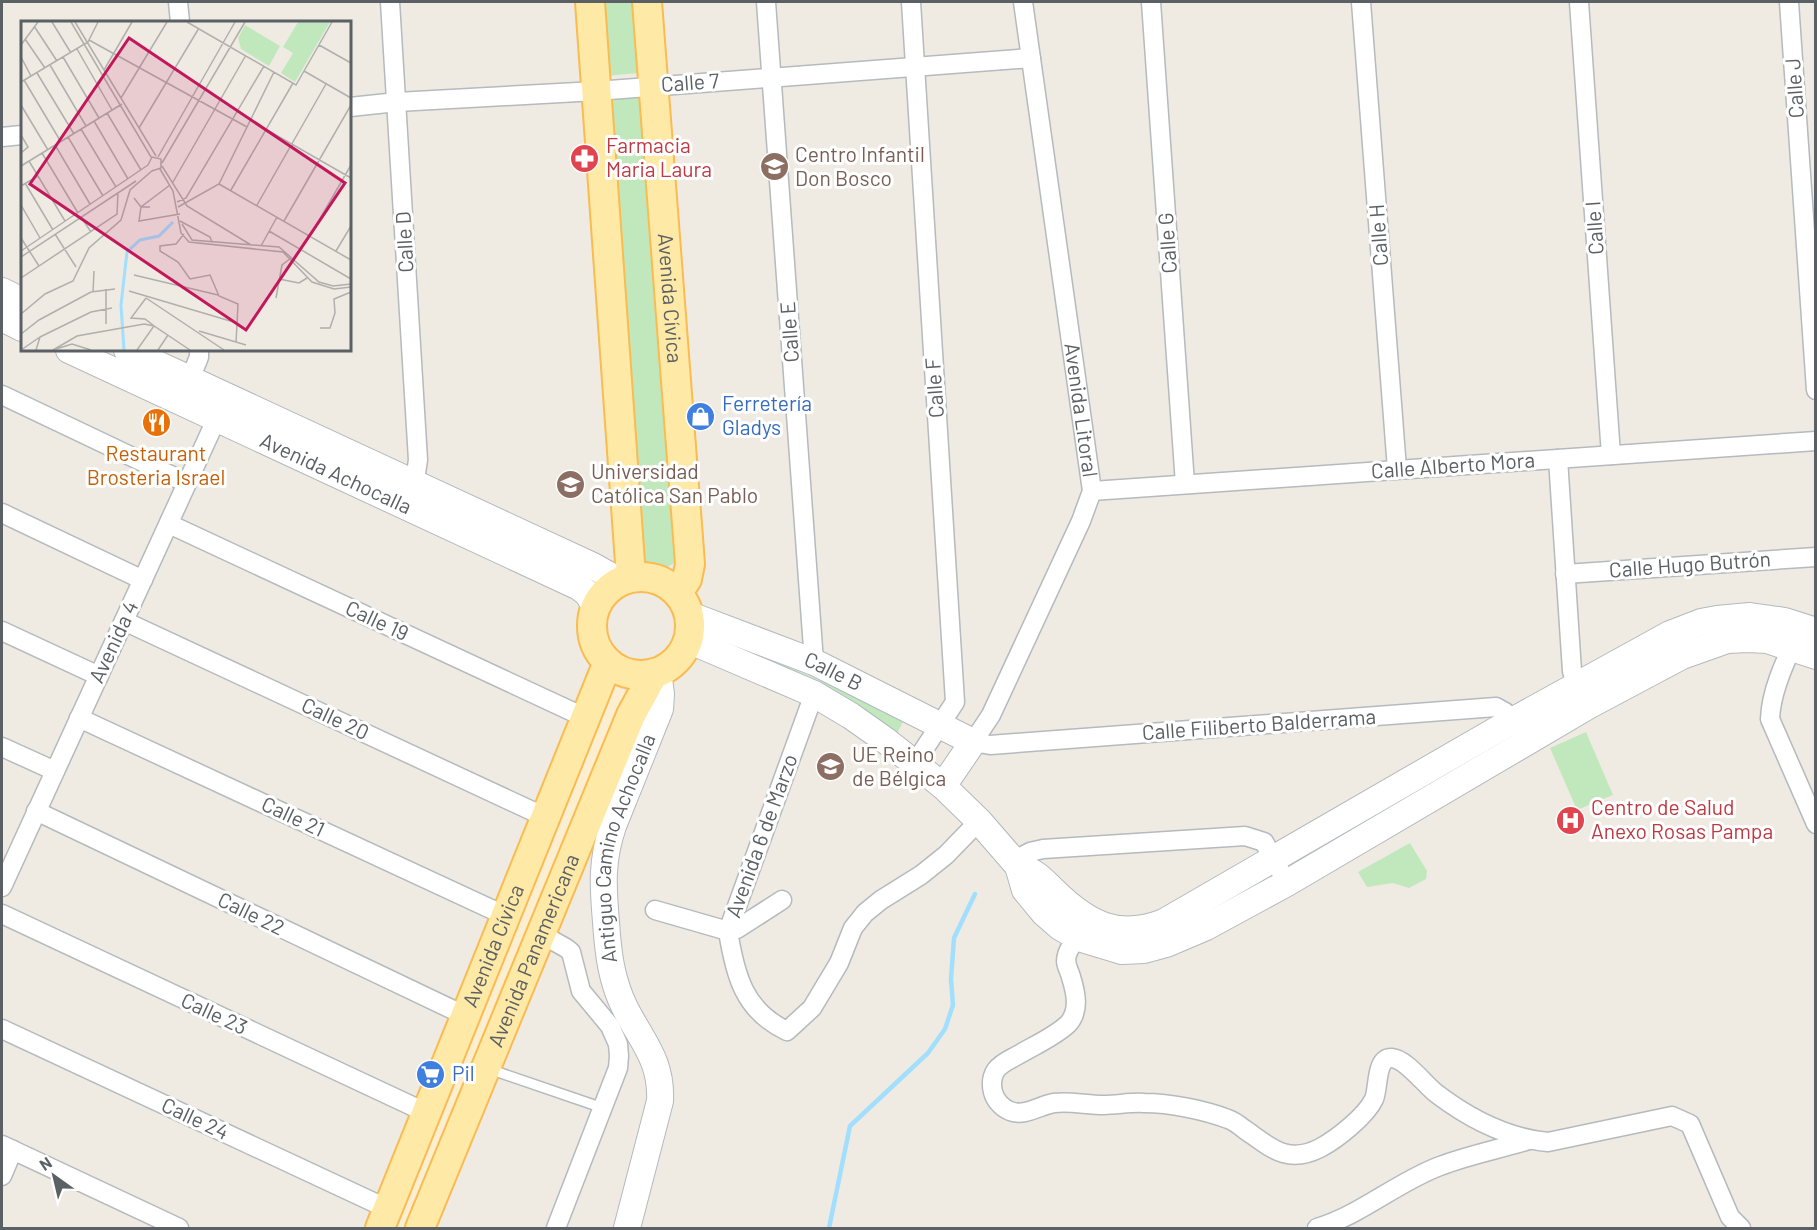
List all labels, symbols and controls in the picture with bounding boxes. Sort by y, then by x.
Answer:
inset map [21,21,351,351]
street label: Calle J [1779,57,1808,119]
street label: Calle 7 [660,67,720,96]
place label: Farmacia Maria Laura [606,132,712,181]
place label: Centro Infantil Don Bosco [795,141,925,190]
pharmacy icon: Farmacia Maria Laura [569,142,601,174]
school or university icon: Centro Infantil Don Bosco [758,151,790,183]
street label: Calle I [1579,200,1608,256]
street label: Calle H [1363,203,1392,267]
street label: Calle D [389,211,418,273]
street label: Calle G [1152,212,1181,275]
street label: Avenida Cívica [654,232,689,364]
street label: Calle E [774,301,803,363]
street label: Avenida Litoral [1060,341,1104,479]
street label: Calle F [919,357,948,419]
place label: Ferretería Gladys [722,390,812,439]
shop icon: Ferretería Gladys [685,400,717,432]
restaurant icon: Restaurant Brosteria Israel [140,407,172,439]
street label: Avenida Achocalla [257,427,416,518]
place label: Restaurant Brosteria Israel [87,440,225,489]
street label: Calle Alberto Mora [1370,446,1536,483]
place label: Universidad Católica San Pablo [591,458,758,507]
school or university icon: Universidad Católica San Pablo [554,468,586,500]
street label: Calle Hugo Butrón [1608,545,1772,582]
street label: Calle 19 [342,594,413,645]
street label: Avenida 4 [83,596,142,686]
street label: Calle B [801,646,867,695]
street label: Calle 20 [298,691,373,744]
street label: Calle Filiberto Balderrama [1141,703,1377,744]
street label: Antiguo Camino Achocalla [590,730,660,965]
place label: UE Reino de Bélgica [852,741,946,790]
street label: Avenida 6 de Marzo [719,750,802,921]
school or university icon: UE Reino de Bélgica [815,751,847,783]
street label: Calle 21 [258,790,329,841]
place label: Centro de Salud Anexo Rosas Pampa [1591,794,1773,843]
hospital icon: Centro de Salud Anexo Rosas Pampa [1554,804,1586,836]
street label: Avenida Panamericana [482,850,584,1050]
street label: Avenida Cívica [456,880,528,1011]
street label: Calle 22 [214,886,289,939]
street label: Calle 23 [177,986,252,1039]
supermarket icon: Pil [415,1058,447,1090]
place label: Pil [452,1060,475,1085]
street label: Calle 24 [158,1091,233,1144]
north arrow [24,1146,84,1206]
text: N [36,1152,55,1174]

